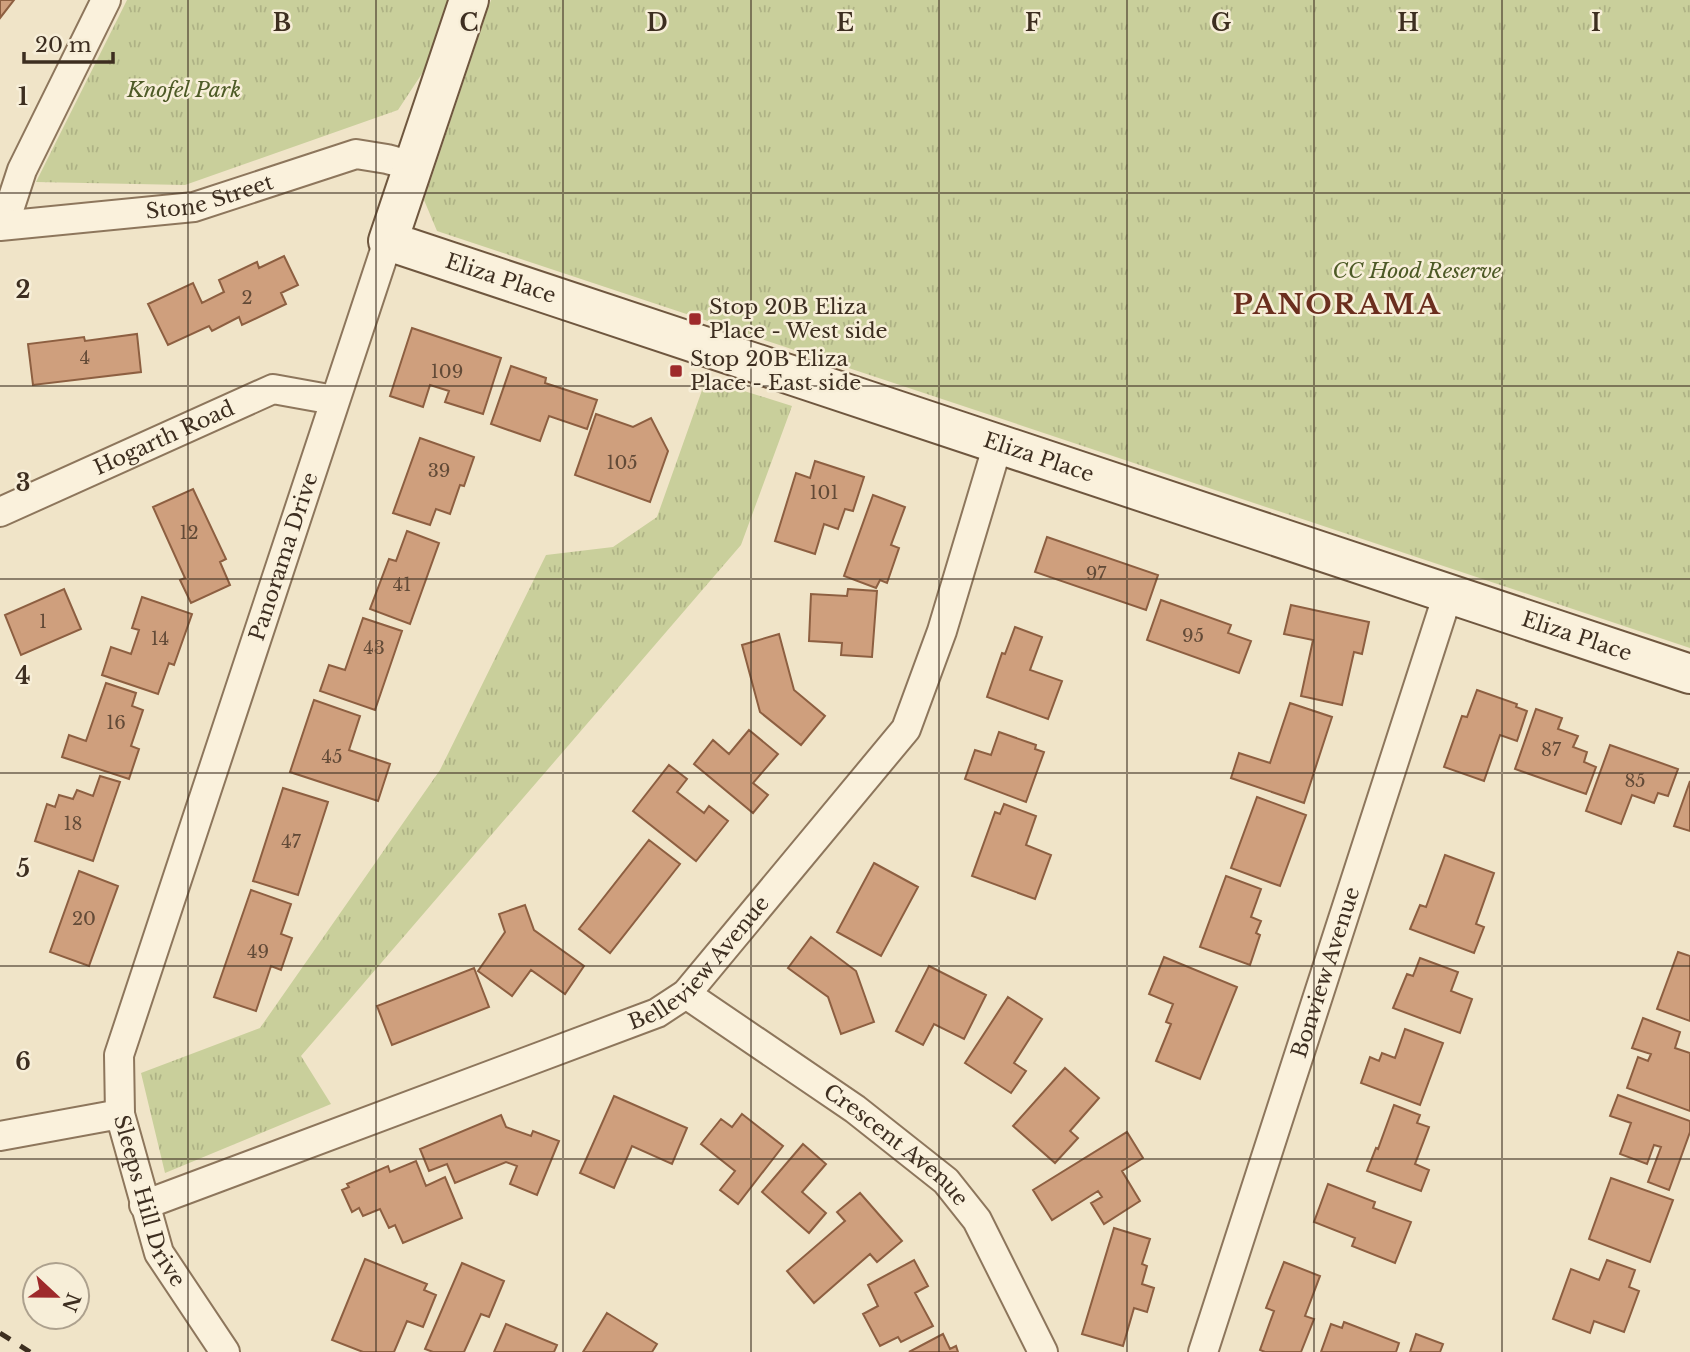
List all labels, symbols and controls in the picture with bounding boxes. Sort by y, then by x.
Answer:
text: B [273,9,291,37]
text: C [460,9,478,37]
text: D [646,9,668,37]
text: E [836,9,854,37]
text: F [1025,9,1041,37]
text: G [1211,9,1231,37]
text: H [1397,9,1419,37]
text: I [1591,9,1601,37]
scale bar [24,21,114,65]
text: 20 m [35,32,92,58]
park label: Knofel Park [126,77,241,103]
text: 1 [18,83,28,111]
street label: Stone Street [145,169,277,225]
street label: Eliza Place [442,248,559,309]
park label: CC Hood Reserve [1333,258,1502,284]
text: 2 [16,276,30,304]
house number: 2 [241,287,253,309]
district label: PANORAMA [1232,287,1442,322]
place label: Stop 20B Eliza Place - West side [709,294,888,344]
marker: Stop 20B Eliza Place - West side [687,311,703,327]
place label: Stop 20B Eliza Place - East side [690,346,861,396]
house number: 4 [80,347,90,369]
house number: 109 [431,361,463,383]
marker: Stop 20B Eliza Place - East side [668,363,684,379]
street label: Hogarth Road [90,395,238,481]
street label: Eliza Place [980,427,1097,488]
house number: 105 [606,452,638,474]
house number: 39 [428,460,450,482]
text: 3 [16,469,30,497]
street label: Panorama Drive [244,469,324,644]
house number: 101 [810,482,838,504]
house number: 12 [179,522,199,544]
house number: 97 [1086,563,1107,585]
house number: 41 [393,574,411,596]
street label: Eliza Place [1518,606,1635,667]
house number: 1 [39,611,47,633]
house number: 95 [1182,625,1204,647]
house number: 14 [151,628,169,650]
house number: 43 [363,637,385,659]
text: 4 [15,662,31,690]
house number: 16 [106,712,126,734]
house number: 87 [1541,739,1562,761]
house number: 45 [322,746,342,768]
house number: 85 [1624,770,1646,792]
house number: 18 [64,813,82,835]
house number: 47 [281,831,302,853]
text: 5 [16,855,30,883]
street label: Bonview Avenue [1286,884,1365,1061]
street label: Belleview Avenue [625,891,775,1036]
house number: 20 [72,908,96,930]
house number: 49 [247,941,269,963]
text: 6 [15,1048,31,1076]
street label: Crescent Avenue [819,1079,974,1211]
street label: Sleeps Hill Drive [108,1112,191,1292]
north arrow [21,1261,91,1331]
text: N [57,1290,85,1315]

